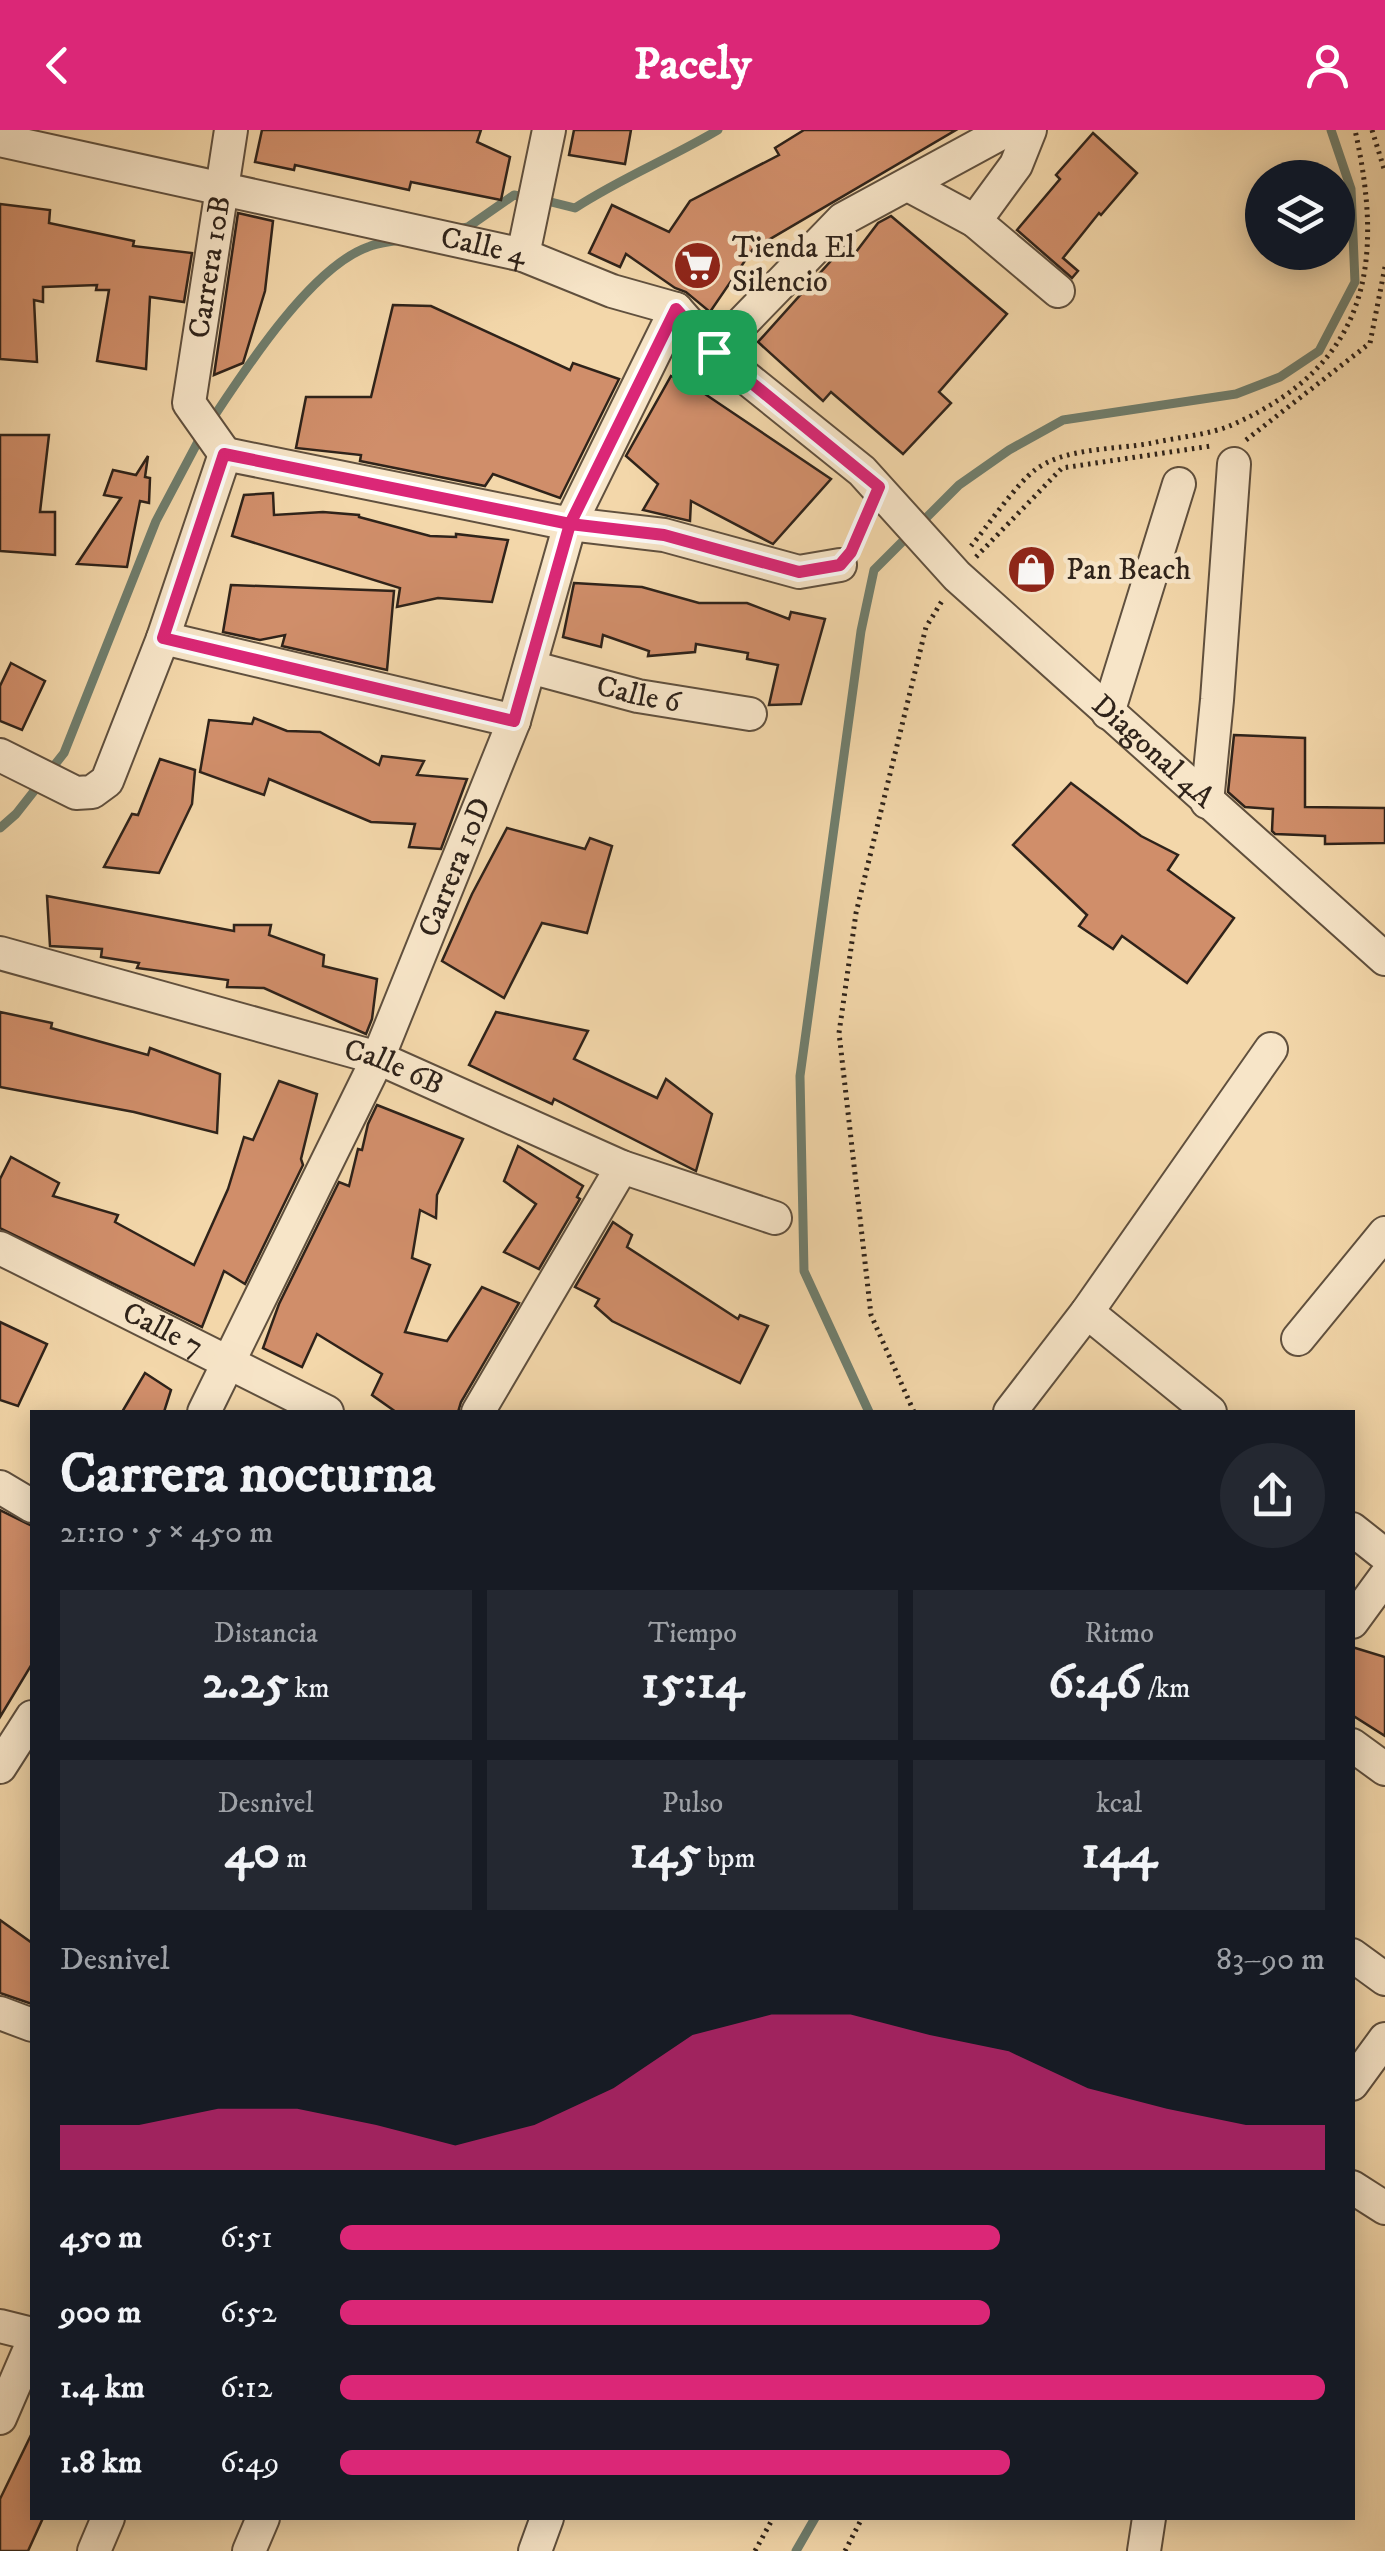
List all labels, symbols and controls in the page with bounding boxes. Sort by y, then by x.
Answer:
text: Pacely [634,37,751,93]
icon: back [30,38,85,93]
icon: person [1300,38,1355,93]
map controls [1245,160,1355,270]
button: layers [1245,160,1355,270]
street label: Carrera 10B [181,193,239,341]
street label: Calle 4 [437,219,531,274]
place label: Tienda El Silencio [732,230,855,301]
supermarket icon: Tienda El Silencio [671,239,723,291]
pin [672,310,757,395]
icon: arrive [687,325,742,380]
shop icon: Pan Beach [1005,544,1057,596]
place label: Pan Beach [1066,552,1191,589]
street label: Calle 6 [592,667,684,721]
street label: Diagonal 4A [1084,687,1223,817]
street label: Carrera 10D [410,792,500,943]
street label: Calle 6B [340,1031,449,1103]
street label: Calle 7 [116,1294,209,1365]
text: Carrera nocturna [60,1441,435,1510]
button: share [1220,1443,1325,1548]
text: 21:10 · 5 × 450 m [60,1513,273,1553]
text: Distancia [214,1616,318,1651]
text: Tiempo [648,1616,737,1651]
text: Ritmo [1085,1616,1154,1651]
text: 2.25 [202,1651,289,1714]
text: 15:14 [641,1651,744,1714]
text: 6:46 [1048,1651,1142,1714]
text: km [289,1671,329,1706]
text: /km [1142,1671,1190,1706]
text: Desnivel [218,1786,314,1821]
text: Pulso [662,1786,723,1821]
text: kcal [1096,1786,1142,1821]
text: 40 [224,1821,280,1884]
text: 145 [630,1821,701,1884]
text: 144 [1081,1821,1157,1884]
text: m [280,1841,307,1876]
text: bpm [701,1841,755,1876]
text: Desnivel [60,1940,170,1980]
text: 83–90 m [1216,1940,1325,1980]
text: 450 m [60,2218,142,2258]
text: 6:51 [220,2218,273,2258]
text: 900 m [60,2293,141,2333]
text: 6:52 [220,2293,277,2333]
text: 1.4 km [60,2368,145,2408]
text: 6:12 [220,2368,272,2408]
text: 1.8 km [60,2443,142,2483]
text: 6:49 [220,2443,279,2483]

